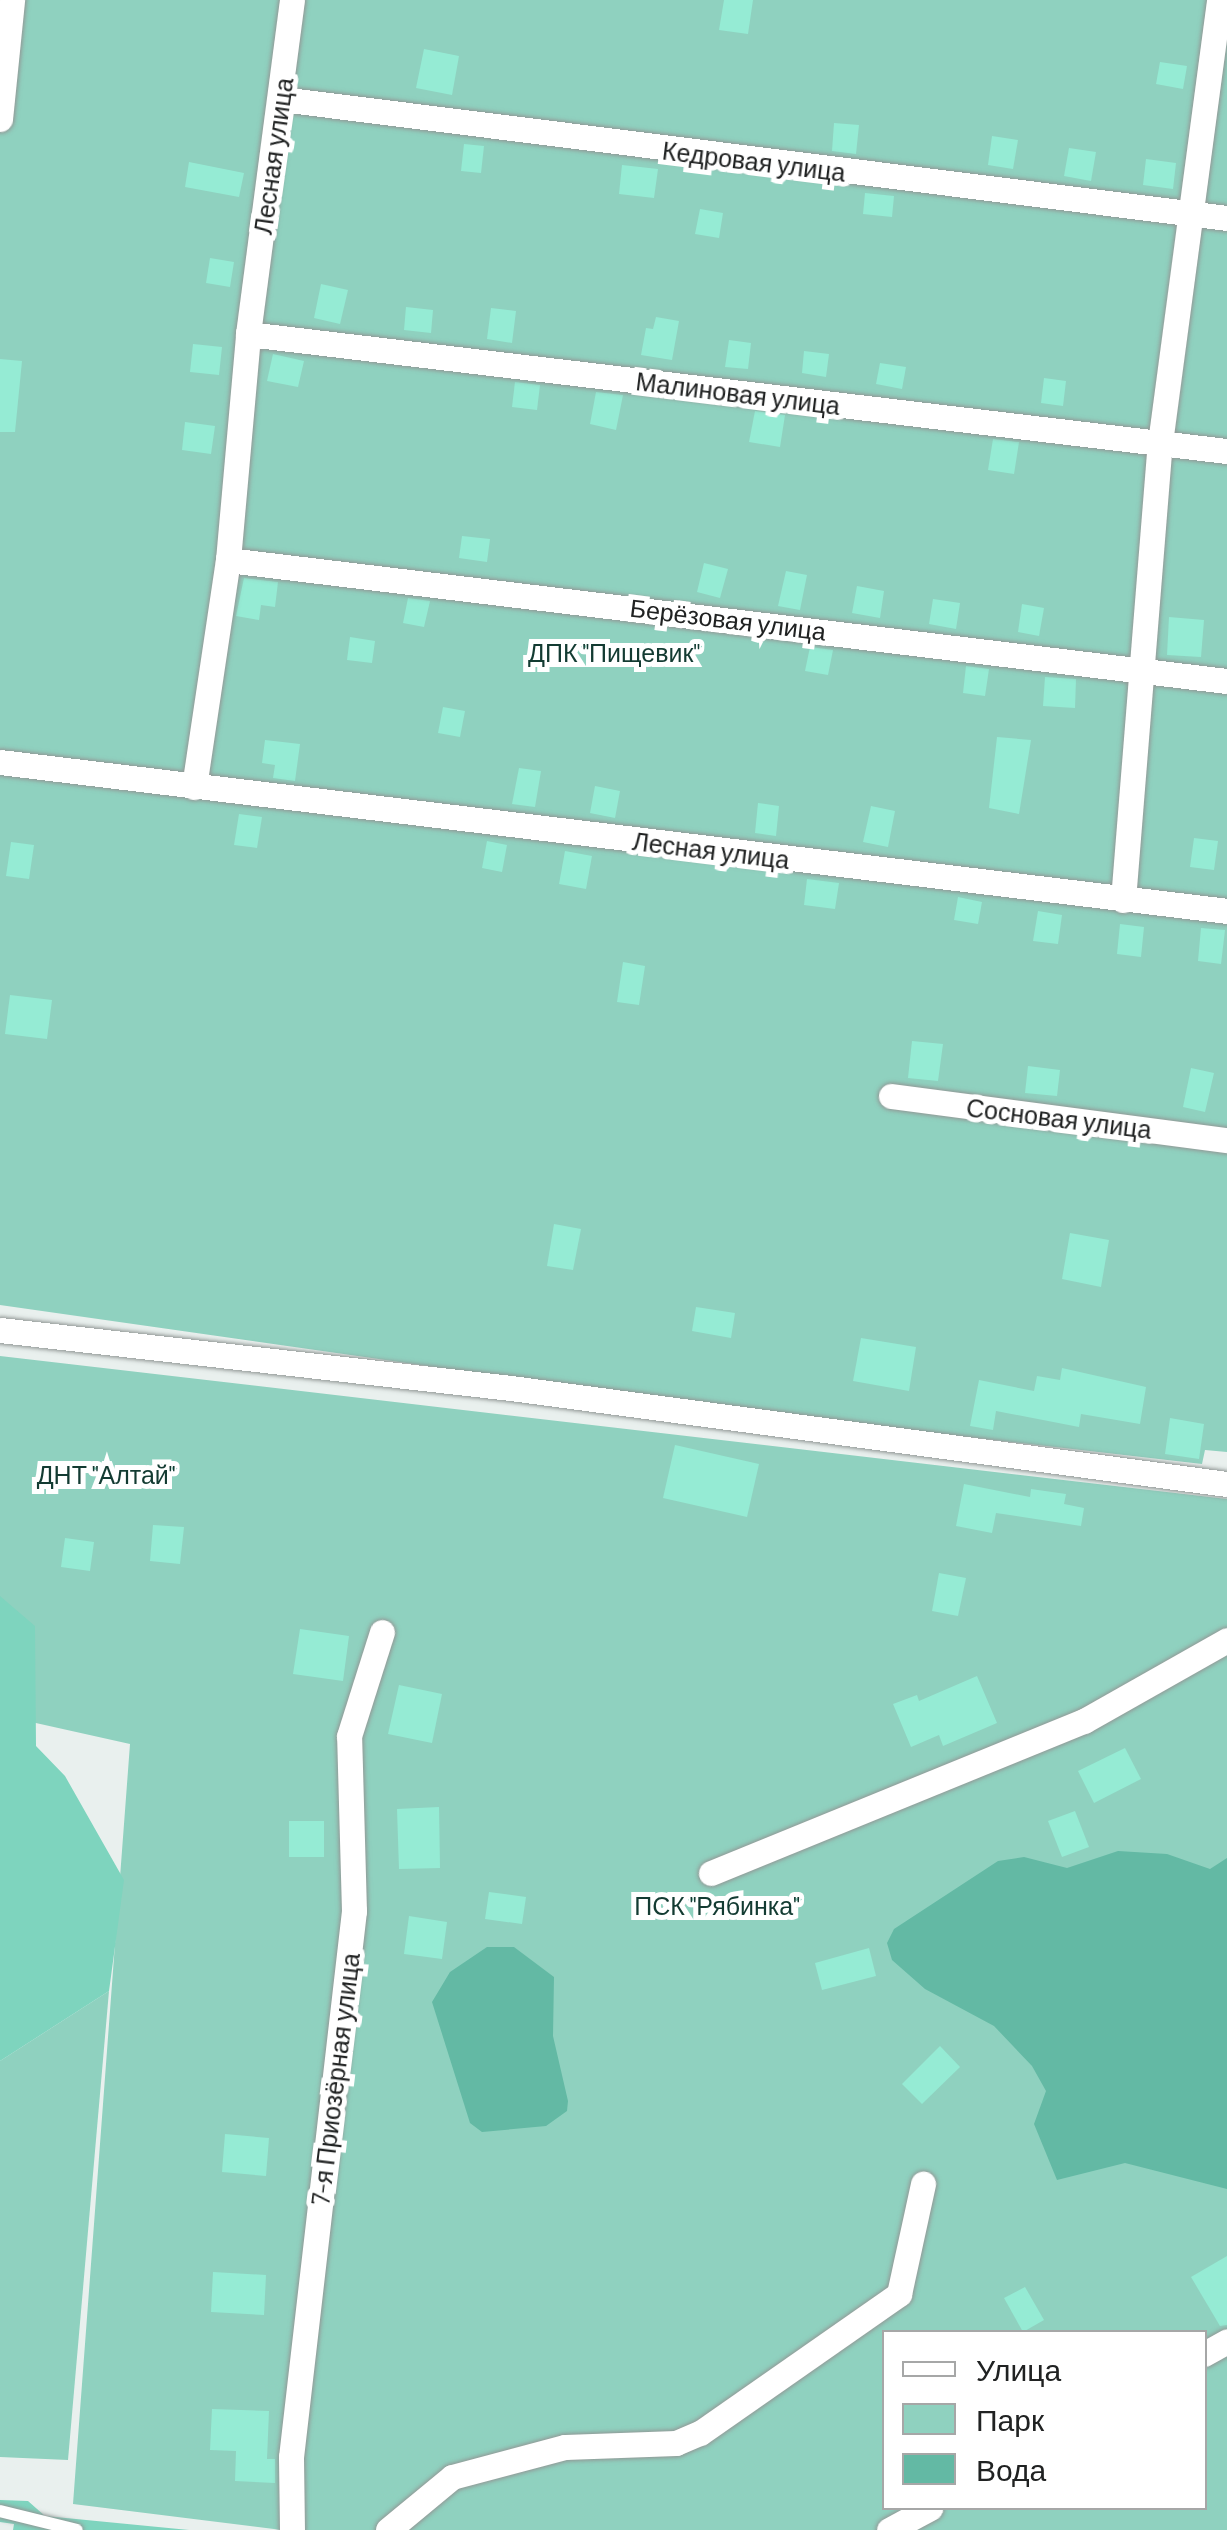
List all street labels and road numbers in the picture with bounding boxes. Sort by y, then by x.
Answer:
street label: Лесная улица [247,76,299,236]
street label: Кедровая улица [661,135,847,187]
street label: Малиновая улица [634,366,842,420]
street label: Берёзовая улица [628,592,828,646]
street label: Лесная улица [631,825,791,875]
street label: Сосновая улица [965,1092,1153,1144]
street label: 7-я Приозёрная улица [305,1951,365,2207]

